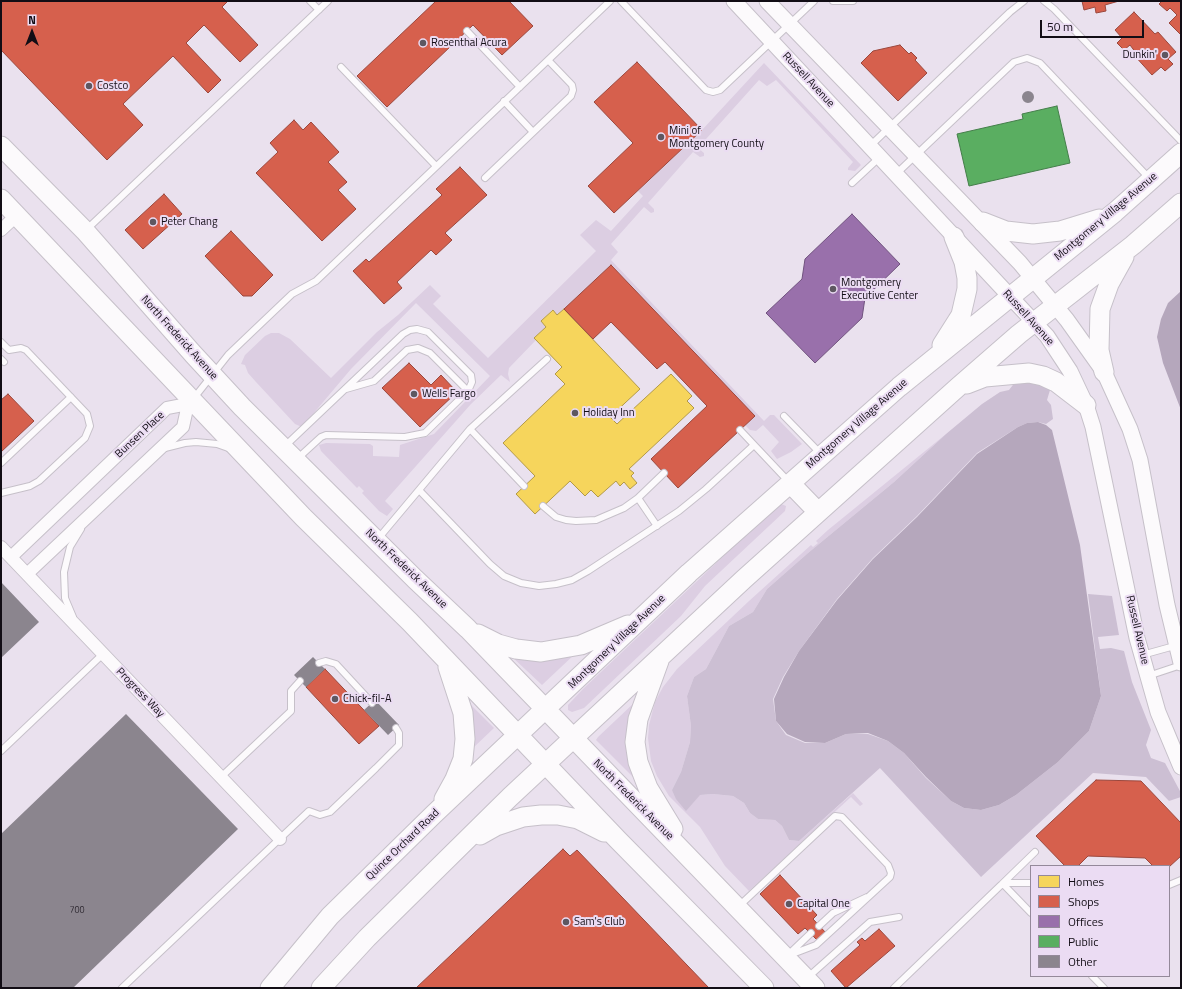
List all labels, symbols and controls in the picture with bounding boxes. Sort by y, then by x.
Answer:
north arrow [12,12,52,52]
text: N [28,12,36,28]
scale bar [1042,12,1146,38]
text: 50 m [1047,17,1073,36]
place label: Rosenthal Acura [431,36,507,50]
marker: Rosenthal Acura [418,38,428,48]
place label: Dunkin' [1122,48,1157,62]
street label: Russell Avenue [779,50,837,110]
marker: Dunkin' [1160,50,1170,60]
place label: Costco [97,79,128,93]
marker: Costco [84,81,94,91]
place label: Mini of Montgomery County [669,124,764,150]
marker: Mini of Montgomery County [656,132,666,142]
street label: Montgomery Village Avenue [1052,170,1160,264]
place label: Peter Chang [161,215,218,229]
marker: Peter Chang [148,217,158,227]
place label: Montgomery Executive Center [841,276,918,302]
marker: Montgomery Executive Center [828,284,838,294]
street label: Russell Avenue [1000,287,1056,349]
street label: North Frederick Avenue [138,293,220,383]
street label: Montgomery Village Avenue [804,376,910,472]
place label: Wells Fargo [422,387,476,401]
marker: Wells Fargo [409,389,419,399]
place label: Holiday Inn [583,406,635,420]
marker: Holiday Inn [570,408,580,418]
street label: Bunsen Place [113,409,167,461]
street label: North Frederick Avenue [362,527,450,611]
street label: Montgomery Village Avenue [566,592,668,692]
street label: Russell Avenue [1123,594,1151,666]
street label: Progress Way [113,665,167,721]
place label: Chick-fil-A [343,692,392,706]
marker: Chick-fil-A [330,694,340,704]
street label: North Frederick Avenue [590,757,676,843]
street label: Quince Orchard Road [364,807,442,883]
legend [1030,865,1170,977]
text: Homes [1068,872,1104,891]
text: Shops [1068,892,1099,911]
place label: Capital One [797,897,850,911]
marker: Capital One [784,899,794,909]
house number: 700 [69,906,85,916]
text: Offices [1068,912,1103,931]
place label: Sam's Club [574,915,624,929]
marker: Sam's Club [561,917,571,927]
text: Public [1068,932,1098,951]
text: Other [1068,952,1097,971]

